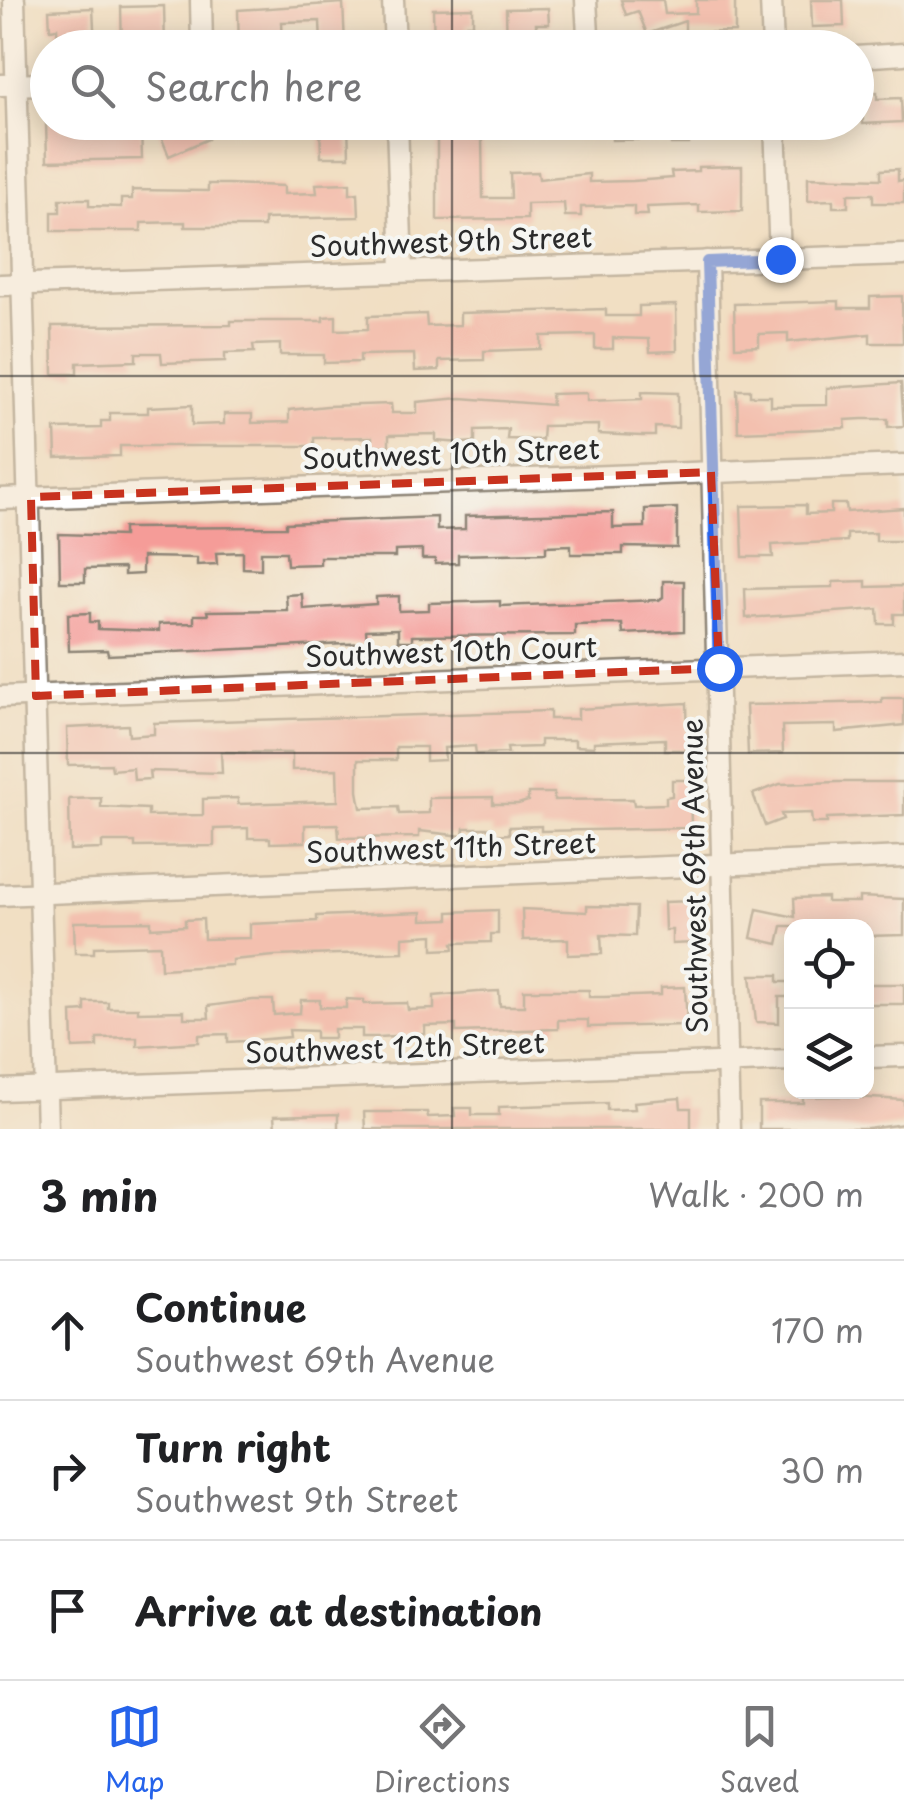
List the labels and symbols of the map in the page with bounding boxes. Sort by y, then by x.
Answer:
street label: Southwest 9th Street [309,214,593,267]
route end [758,237,804,283]
street label: Southwest 10th Street [301,426,600,479]
street label: Southwest 10th Court [304,624,598,677]
route start [697,646,743,692]
street label: Southwest 69th Avenue [669,718,718,1034]
street label: Southwest 11th Street [305,820,597,873]
street label: Southwest 12th Street [244,1020,545,1073]

